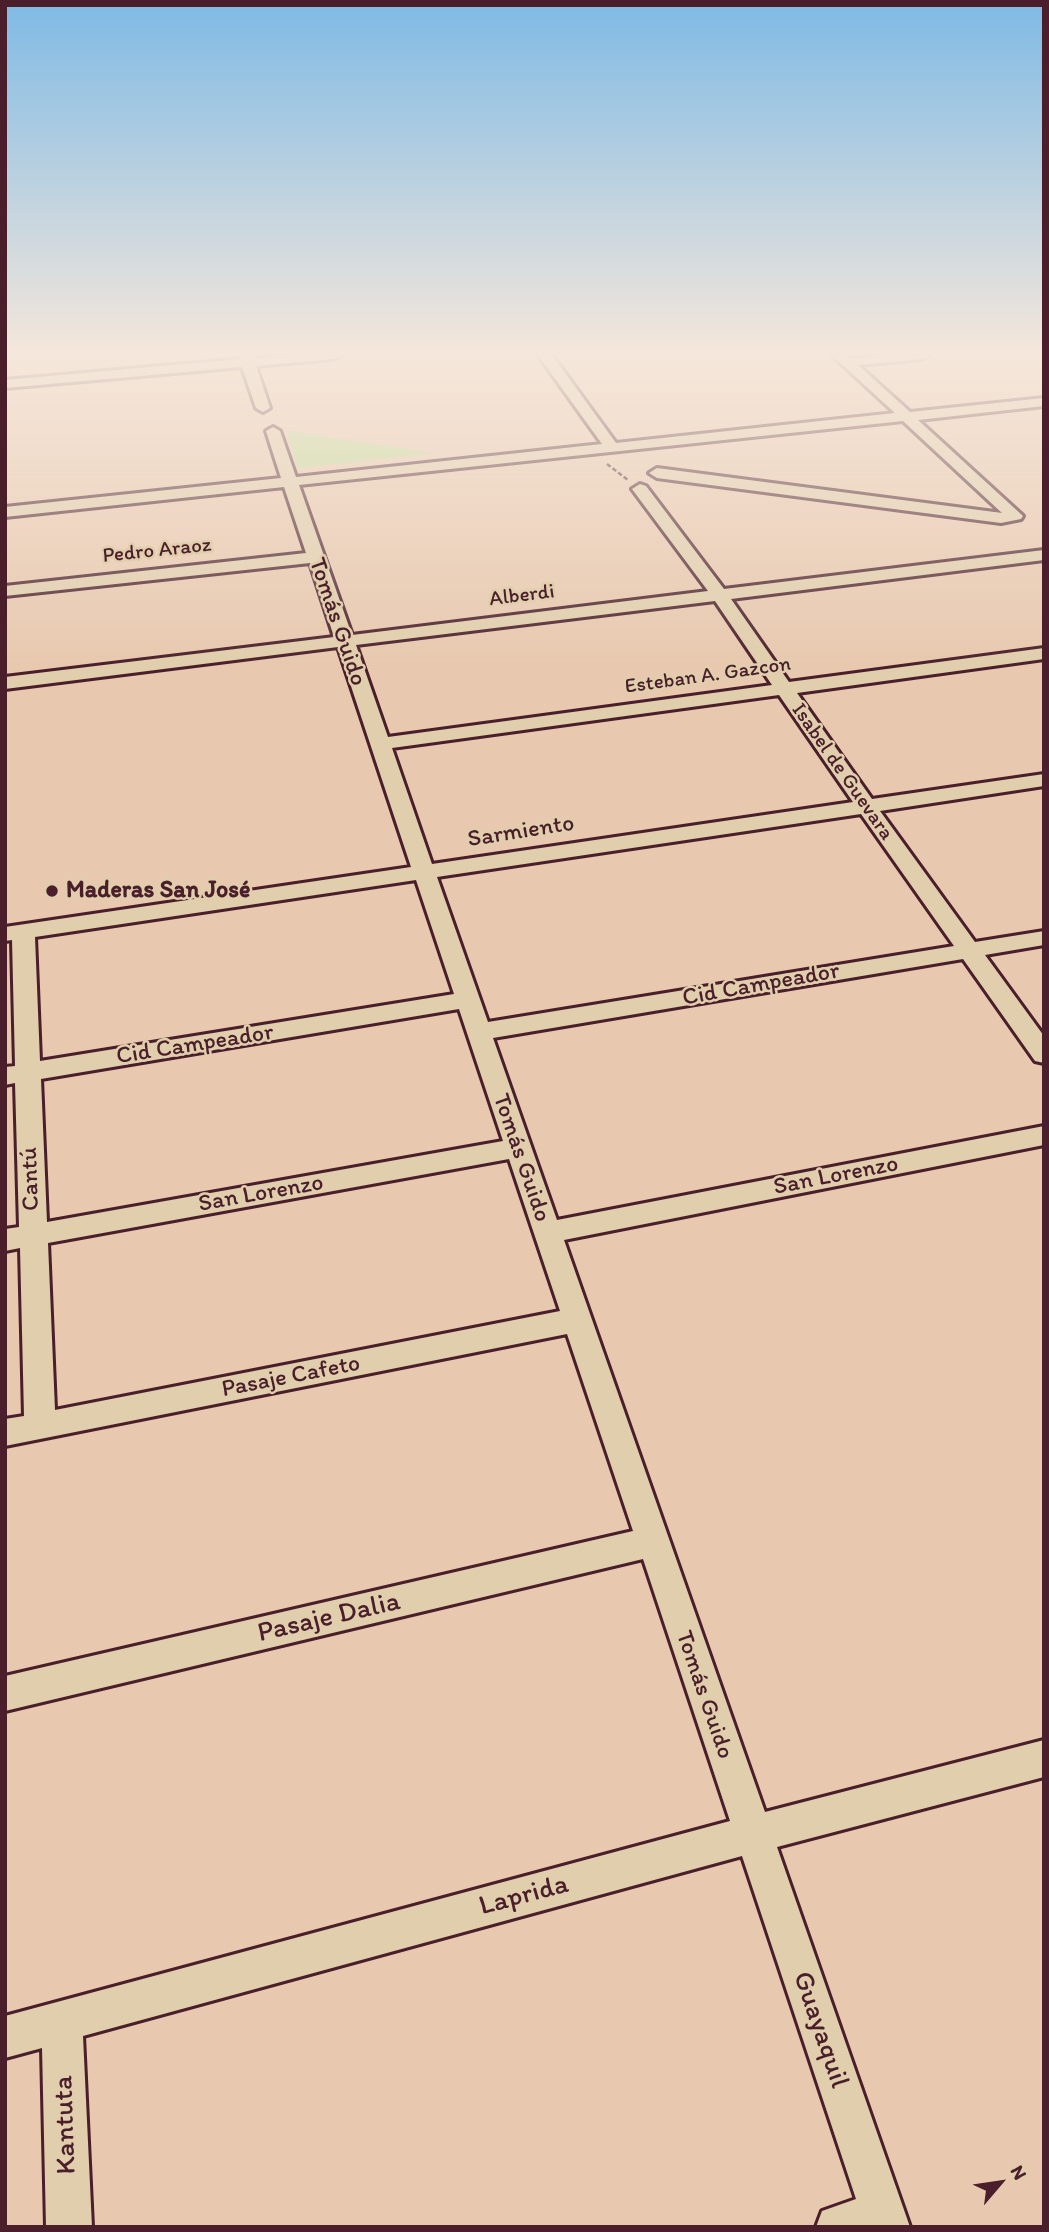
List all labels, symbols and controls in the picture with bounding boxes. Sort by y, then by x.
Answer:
street label: Pedro Araoz [101,533,213,569]
street label: Tomás Guido [302,554,372,690]
street label: Alberdi [488,579,556,613]
street label: Esteban A. Gazcon [623,652,793,700]
street label: Isabel de Guevara [785,699,899,845]
street label: Sarmiento [466,809,576,855]
place label: Maderas San José [66,877,250,905]
marker: Maderas San José [44,883,60,899]
street label: Cid Campeador [680,957,842,1013]
street label: Cid Campeador [114,1018,276,1072]
street label: Tomás Guido [486,1090,556,1226]
street label: Cantú [15,1147,47,1211]
street label: San Lorenzo [771,1150,901,1202]
street label: San Lorenzo [196,1169,326,1219]
street label: Pasaje Cafeto [219,1349,363,1405]
street label: Pasaje Dalia [254,1585,404,1651]
street label: Tomás Guido [669,1627,739,1763]
street label: Laprida [476,1868,572,1924]
street label: Guayaquil [784,1967,856,2093]
street label: Kantuta [47,2075,85,2175]
north arrow [965,2148,1035,2218]
text: N [1006,2161,1032,2184]

